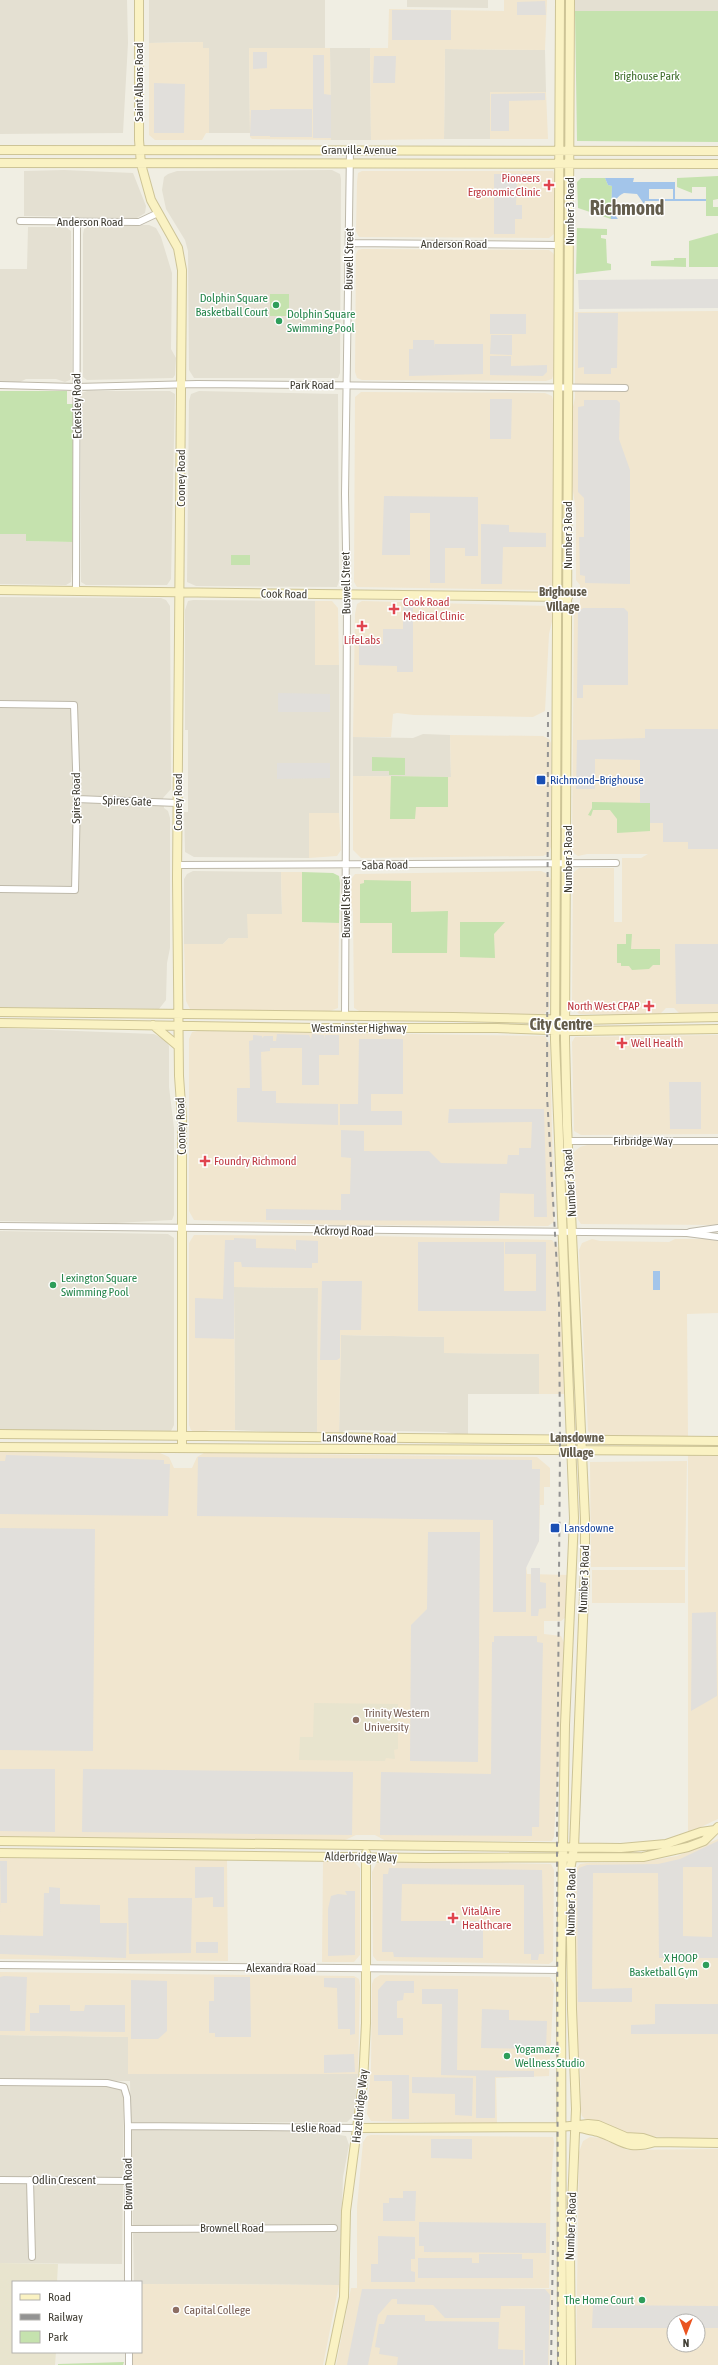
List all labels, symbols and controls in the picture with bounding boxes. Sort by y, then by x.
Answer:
street label: Saint Albans Road [132,42,146,122]
park label: Brighouse Park [614,69,681,83]
street label: Granville Avenue [321,143,397,157]
place label: Pioneers Ergonomic Clinic [468,171,541,199]
street label: Number 3 Road [563,177,577,245]
marker: Pioneers Ergonomic Clinic [543,179,555,191]
district label: Richmond [590,196,664,219]
street label: Anderson Road [57,215,123,229]
street label: Buswell Street [341,227,357,290]
street label: Anderson Road [421,237,487,251]
place label: Dolphin Square Basketball Court [196,291,269,319]
marker: Dolphin Square Basketball Court [271,300,281,310]
place label: Dolphin Square Swimming Pool [287,307,356,335]
marker: Dolphin Square Swimming Pool [274,316,284,326]
street label: Eckersley Road [69,373,85,439]
street label: Park Road [290,378,334,392]
street label: Cooney Road [174,449,188,507]
street label: Number 3 Road [561,501,575,569]
street label: Buswell Street [338,551,354,614]
district label: Brighouse Village [539,584,587,614]
street label: Cook Road [261,587,307,601]
place label: Cook Road Medical Clinic [403,595,465,623]
marker: Cook Road Medical Clinic [388,603,400,615]
marker: LifeLabs [356,620,368,632]
place label: LifeLabs [344,633,380,647]
street label: Spires Road [69,772,83,824]
street label: Cooney Road [171,773,185,831]
place label: Richmond–Brighouse [550,773,644,787]
marker: Richmond–Brighouse [535,774,547,786]
street label: Spires Gate [102,793,152,809]
street label: Number 3 Road [561,825,575,893]
street label: Saba Road [362,858,408,872]
street label: Buswell Street [339,875,353,938]
place label: North West CPAP [567,999,640,1013]
marker: North West CPAP [643,1000,655,1012]
district label: City Centre [529,1015,593,1033]
street label: Westminster Highway [311,1021,407,1035]
place label: Well Health [631,1036,683,1050]
marker: Well Health [616,1037,628,1049]
street label: Cooney Road [173,1097,189,1155]
street label: Firbridge Way [613,1134,673,1148]
street label: Number 3 Road [561,1149,579,1217]
place label: Foundry Richmond [214,1154,296,1168]
marker: Foundry Richmond [199,1155,211,1167]
street label: Ackroyd Road [314,1223,374,1239]
place label: Lexington Square Swimming Pool [61,1271,137,1299]
marker: Lexington Square Swimming Pool [48,1280,58,1290]
street label: Lansdowne Road [322,1430,396,1446]
district label: Lansdowne Village [550,1430,604,1460]
place label: Lansdowne [564,1521,614,1535]
marker: Lansdowne [549,1522,561,1534]
street label: Number 3 Road [576,1545,592,1613]
place label: Trinity Western University [364,1706,430,1734]
marker: Trinity Western University [351,1715,361,1725]
street label: Alderbridge Way [325,1849,397,1865]
street label: Number 3 Road [563,1868,579,1936]
place label: VitalAire Healthcare [462,1904,511,1932]
marker: VitalAire Healthcare [447,1912,459,1924]
place label: X HOOP Basketball Gym [629,1951,698,1979]
marker: X HOOP Basketball Gym [701,1960,711,1970]
street label: Alexandra Road [246,1961,316,1975]
place label: Yogamaze Wellness Studio [515,2042,585,2070]
marker: Yogamaze Wellness Studio [502,2051,512,2061]
street label: Hazelbridge Way [349,2068,371,2143]
street label: Leslie Road [291,2121,341,2135]
street label: Brown Road [121,2158,135,2210]
street label: Odlin Crescent [32,2173,96,2187]
street label: Number 3 Road [563,2192,579,2260]
street label: Brownell Road [200,2221,264,2235]
legend [12,2281,142,2353]
text: Road [48,2290,71,2304]
place label: The Home Court [564,2293,635,2307]
marker: The Home Court [637,2295,647,2305]
place label: Capital College [184,2303,250,2317]
marker: Capital College [171,2305,181,2315]
text: Railway [48,2310,83,2324]
north arrow [666,2313,706,2353]
text: Park [48,2330,69,2344]
text: N [683,2337,689,2349]

